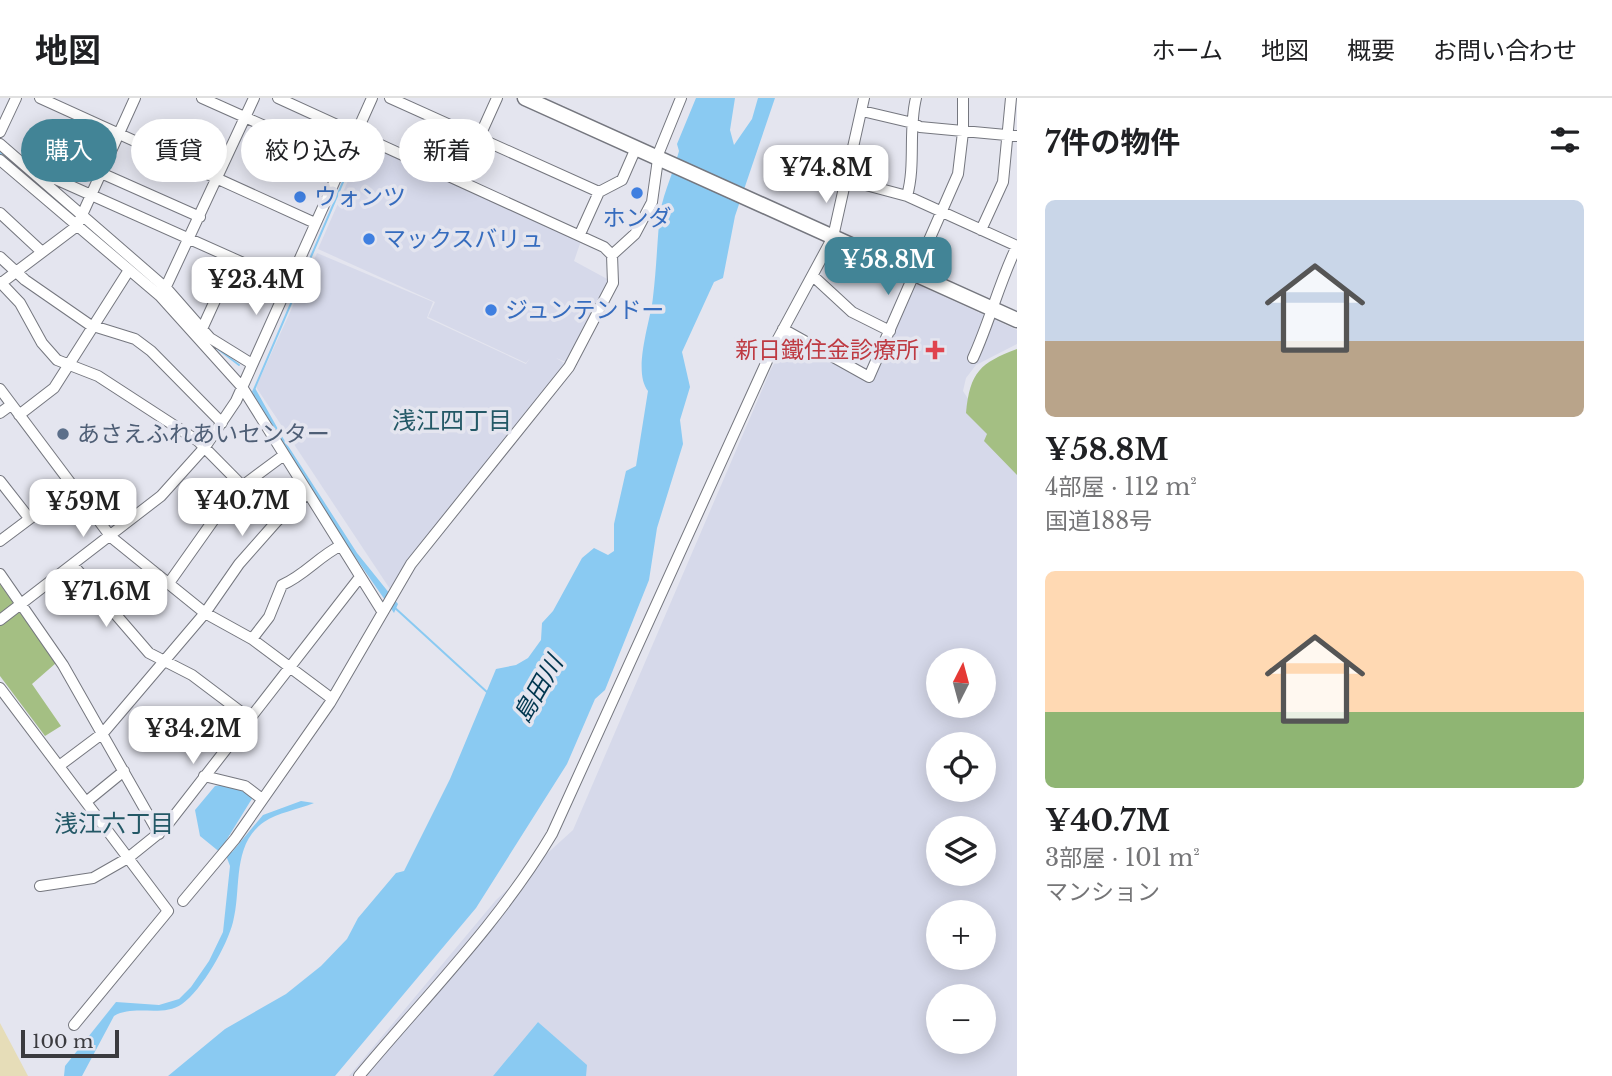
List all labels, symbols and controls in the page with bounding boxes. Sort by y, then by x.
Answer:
text: 地図 [35,30,101,71]
text: ホーム [1152,36,1223,65]
text: 地図 [1261,36,1309,65]
text: 概要 [1347,36,1395,65]
text: お問い合わせ [1433,36,1577,65]
chip: 購入 [21,119,117,182]
chip: 賃貸 [131,119,227,182]
chip: 絞り込み [241,119,385,182]
chip: 新着 [399,119,495,182]
icon: filters [1546,121,1584,159]
text: 7件の物件 [1045,124,1180,161]
pin: ¥74.8M [769,146,883,205]
text: ¥74.8M [779,154,873,182]
place label: ウォンツ [314,183,406,211]
marker: ホンダ [629,185,645,201]
marker: ウォンツ [292,189,308,205]
place label: ホンダ [603,204,672,232]
place label: マックスバリュ [383,225,543,253]
marker: マックスバリュ [361,231,377,247]
pin: ¥58.8M [831,238,945,297]
icon: home [1252,245,1378,371]
text: ¥58.8M [841,246,935,274]
pin: ¥23.4M [199,258,313,317]
text: ¥23.4M [208,266,304,294]
place label: ジュンテンドー [505,296,664,324]
marker: ジュンテンドー [483,302,499,318]
place label: 新日鐵住金診療所 [735,336,919,364]
marker: 新日鐵住金診療所 [925,340,945,360]
district label: 浅江四丁目 [392,406,512,435]
place label: あさえふれあいセンター [77,420,330,448]
marker: あさえふれあいセンター [55,426,71,442]
text: ¥58.8M [1045,431,1169,468]
text: 4部屋 · 112 m² [1045,473,1197,501]
pin: ¥40.7M [185,478,299,538]
pin: ¥59M [42,480,124,539]
text: ¥40.7M [194,487,290,515]
text: ¥59M [45,488,121,516]
text: 国道188号 [1045,507,1152,535]
pin: ¥71.6M [49,570,163,629]
text: ¥71.6M [61,578,151,606]
icon: home [1252,616,1378,742]
water label: 島田川 [507,648,570,727]
north arrow [926,648,996,718]
map controls [926,648,996,1054]
pin: ¥34.2M [136,706,250,766]
text: ¥34.2M [145,715,241,743]
button: locate [926,732,996,802]
text: ¥40.7M [1045,802,1170,839]
district label: 浅江六丁目 [54,809,174,838]
button: layers [926,816,996,886]
text: 3部屋 · 101 m² [1045,844,1200,872]
text: マンション [1045,878,1160,906]
button: + [926,900,996,970]
button: − [926,984,996,1054]
scale bar [21,1027,119,1059]
text: 100 m [32,1030,93,1053]

